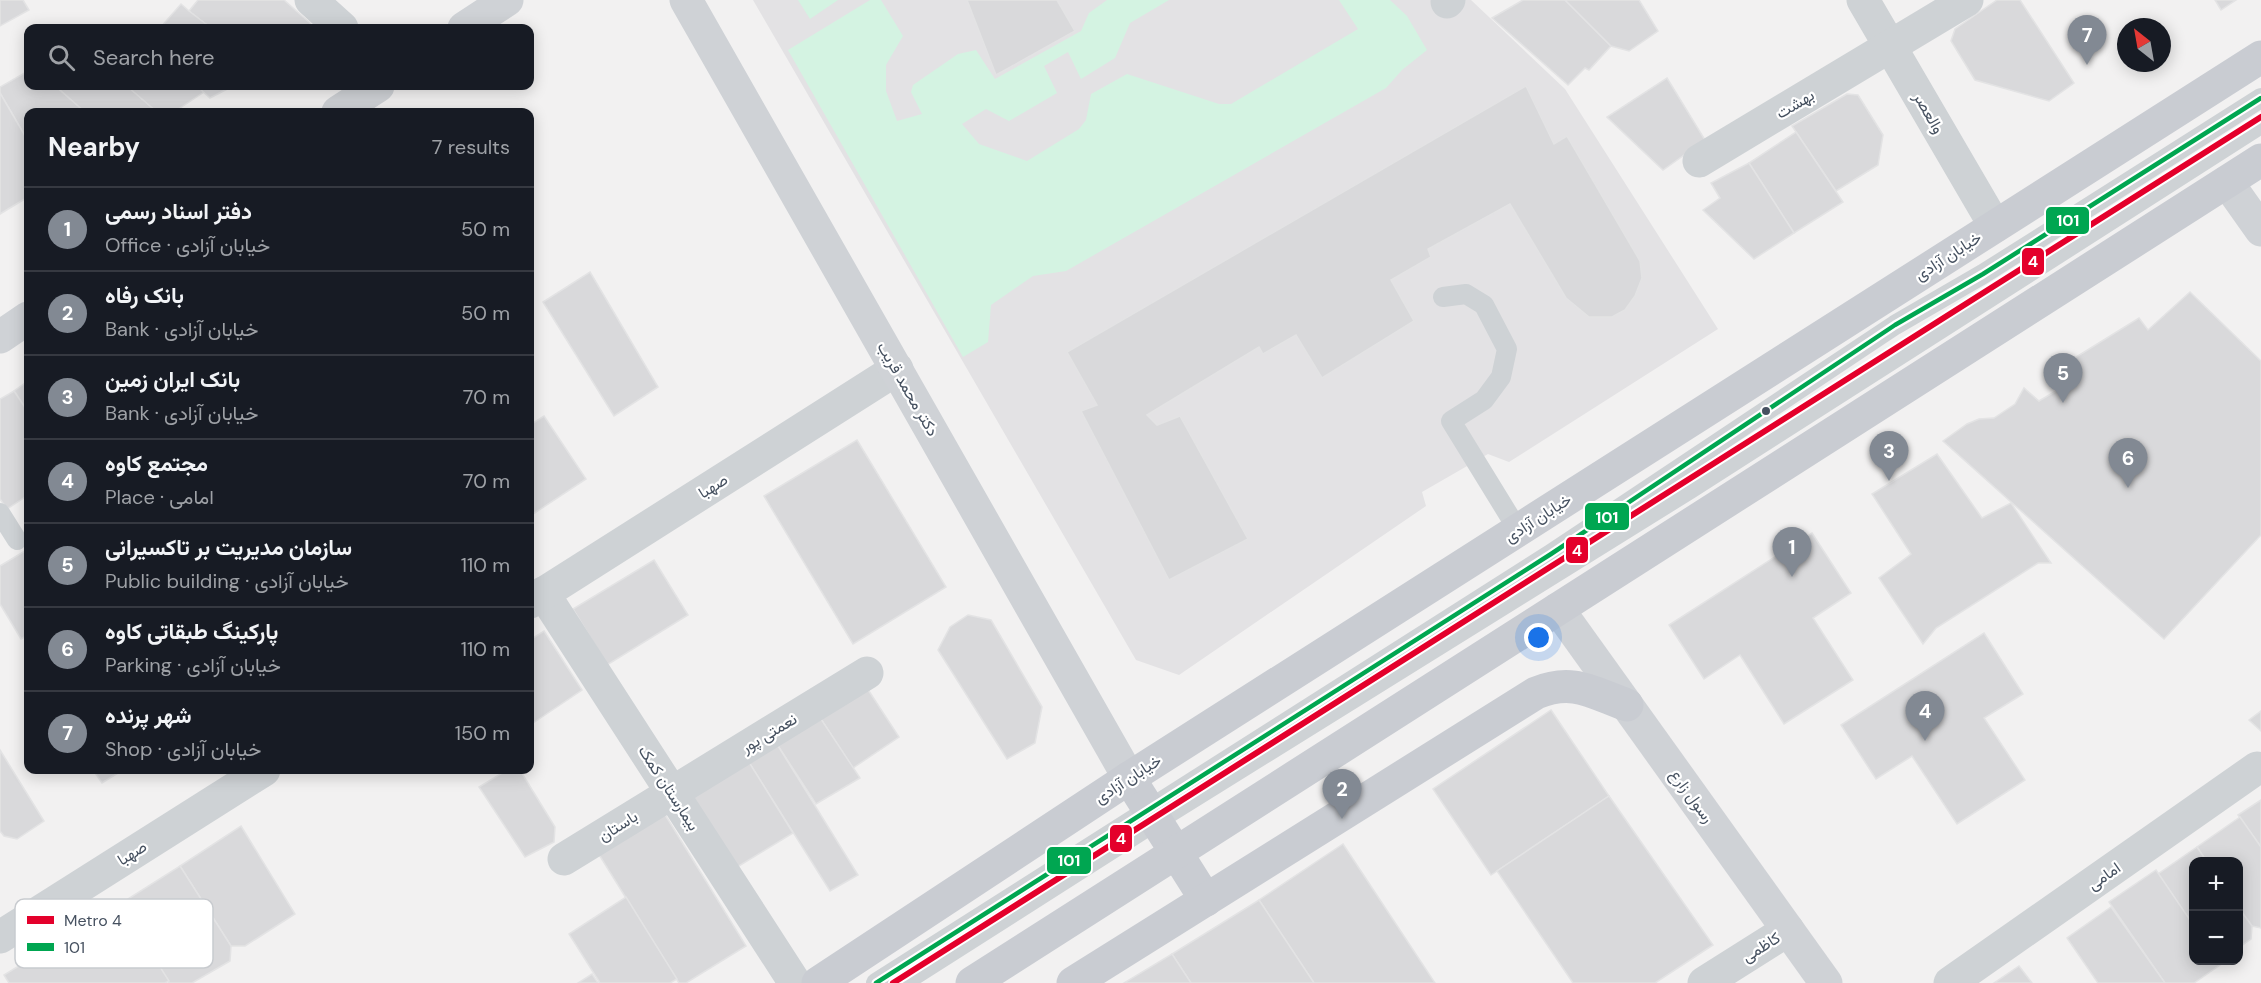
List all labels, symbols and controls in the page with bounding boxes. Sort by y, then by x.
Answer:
pin: 7 [2068,16,2106,65]
north arrow [2117,18,2171,72]
search box [24,24,534,90]
icon: search [45,41,78,74]
text: Search here [93,43,214,72]
street label: بهشت [1772,84,1818,124]
street label: والعصر [1908,88,1949,138]
text: Nearby [48,130,140,164]
text: 7 results [432,134,510,160]
text: دفتر اسناد رسمی [105,197,252,226]
line badge: 101 [2045,206,2090,235]
text: 101 [2057,210,2079,231]
text: 1 [64,216,71,242]
text: 50 m [461,216,510,242]
street label: خیابان آزادی [1911,226,1986,285]
text: Office · خیابان آزادی [105,232,270,258]
line badge: 4 [2021,247,2045,276]
text: 4 [2028,251,2038,272]
text: بانک رفاه [105,281,184,310]
text: 2 [62,300,73,326]
text: 50 m [461,300,510,326]
text: Bank · خیابان آزادی [105,316,258,342]
street label: دکتر محمد قریب [873,338,943,440]
pin: 5 [2044,354,2082,403]
text: بانک ایران زمین [105,365,240,394]
text: 3 [61,384,74,410]
text: 70 m [463,384,510,410]
text: Bank · خیابان آزادی [105,400,258,426]
unlabelled marker [1760,405,1772,417]
pin: 3 [1870,432,1908,481]
pin: 6 [2108,438,2148,488]
text: مجتمع کاوه [105,449,208,478]
text: 4 [61,468,74,494]
text: 70 m [463,468,510,494]
street label: صهبا [694,469,732,503]
text: Place · امامی [105,484,214,510]
street label: خیابان آزادی [1501,488,1576,547]
line badge: 101 [1584,502,1630,531]
text: 101 [1596,507,1618,528]
pin: 1 [1772,528,1812,577]
text: سازمان مدیریت بر تاکسیرانی [105,533,352,562]
line badge: 4 [1565,536,1589,564]
text: 4 [1572,540,1582,561]
text: 5 [61,552,74,578]
text: 110 m [461,552,510,578]
text: Public building · خیابان آزادی [105,568,349,594]
text: پارکینگ طبقاتی کاوه [105,617,278,646]
your location [1524,623,1553,652]
text: 6 [61,636,74,662]
text: 110 m [461,636,510,662]
text: Parking · خیابان آزادی [105,652,281,678]
pin: 4 [1906,692,1944,741]
text: شهر پرنده [105,701,192,730]
street label: نعمتی پور [736,708,801,759]
text: 7 [62,720,73,746]
text: 150 m [455,720,510,746]
text: Shop · خیابان آزادی [105,736,261,762]
street label: بیمارستان کمک [634,741,704,835]
street label: خیابان آزادی [1091,749,1166,808]
street label: رسول زارع [1664,765,1719,828]
pin: 2 [1322,770,1362,819]
street label: باستان [594,806,642,846]
line badge: 4 [1109,824,1133,853]
text: 4 [1116,828,1126,849]
street label: صهبا [113,836,151,870]
line badge: 101 [1046,846,1092,875]
text: 101 [1058,850,1080,871]
street label: امامی [2083,857,2125,895]
map controls [2189,857,2243,965]
button: + [2189,857,2243,911]
legend [15,899,213,968]
text: Metro 4 [64,910,122,931]
button: − [2189,911,2243,965]
street label: کاظمی [1738,927,1784,967]
text: 101 [64,937,85,958]

